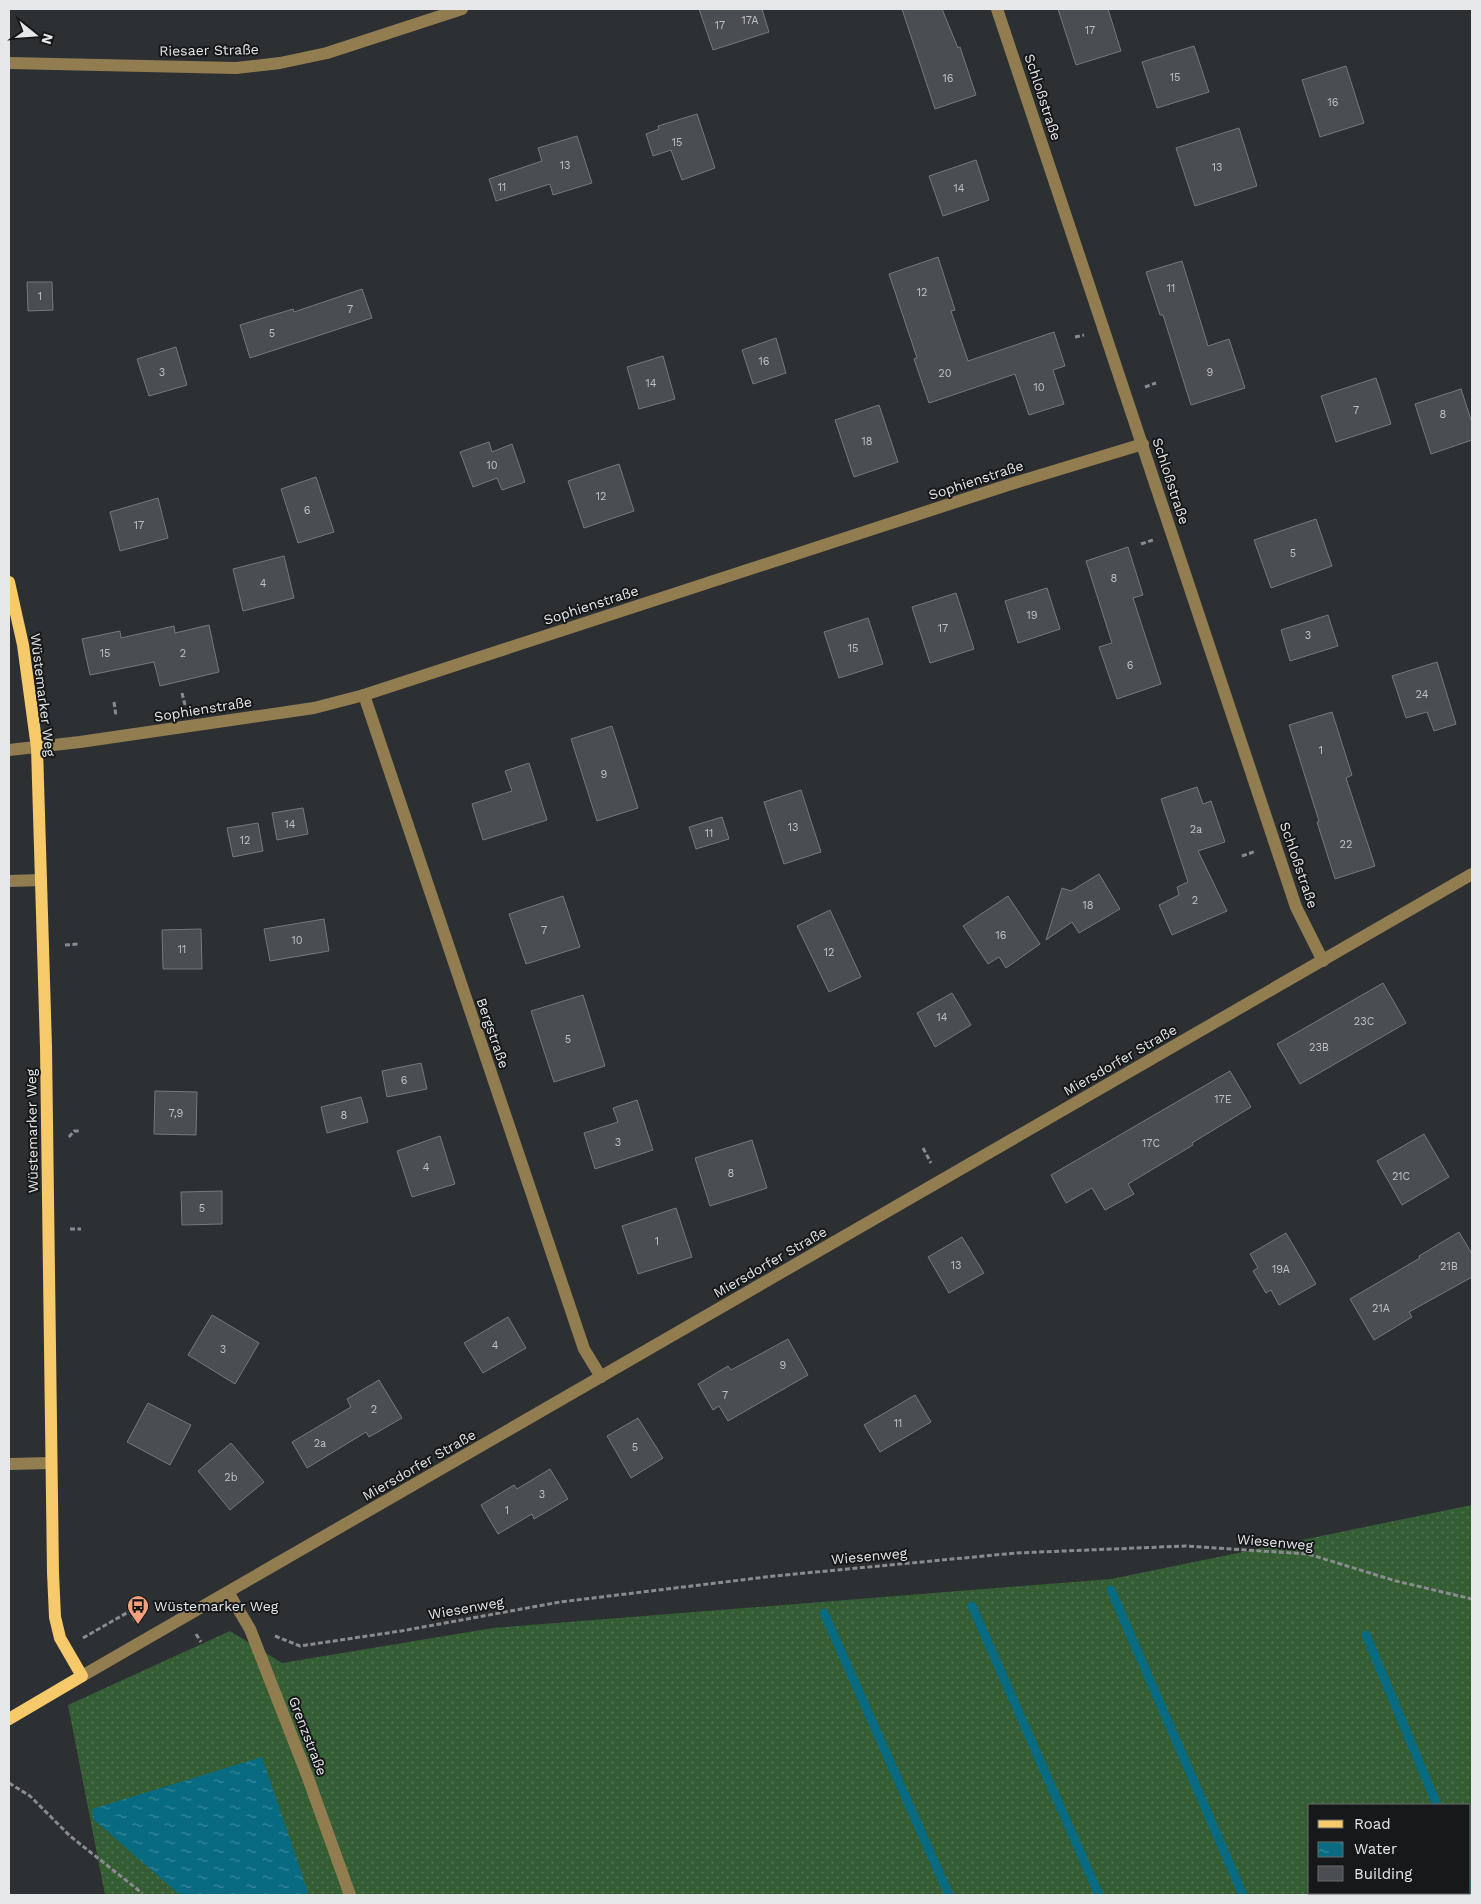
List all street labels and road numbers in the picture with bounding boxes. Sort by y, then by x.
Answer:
street label: Riesaer Straße [159,41,259,59]
street label: Schloßstraße [1021,52,1065,142]
street label: Schloßstraße [1149,436,1193,526]
street label: Sophienstraße [927,457,1025,503]
street label: Sophienstraße [542,582,640,628]
street label: Wüstemarker Weg [27,632,59,758]
street label: Sophienstraße [153,693,253,725]
street label: Schloßstraße [1277,820,1321,910]
street label: Bergstraße [473,996,513,1070]
street label: Miersdorfer Straße [1061,1021,1179,1099]
street label: Wüstemarker Weg [23,1068,41,1193]
street label: Miersdorfer Straße [711,1223,829,1301]
street label: Miersdorfer Straße [360,1426,478,1504]
street label: Wiesenweg [1236,1531,1314,1553]
street label: Wiesenweg [830,1545,908,1567]
street label: Wiesenweg [427,1593,505,1623]
street label: Grenzstraße [286,1694,330,1778]

